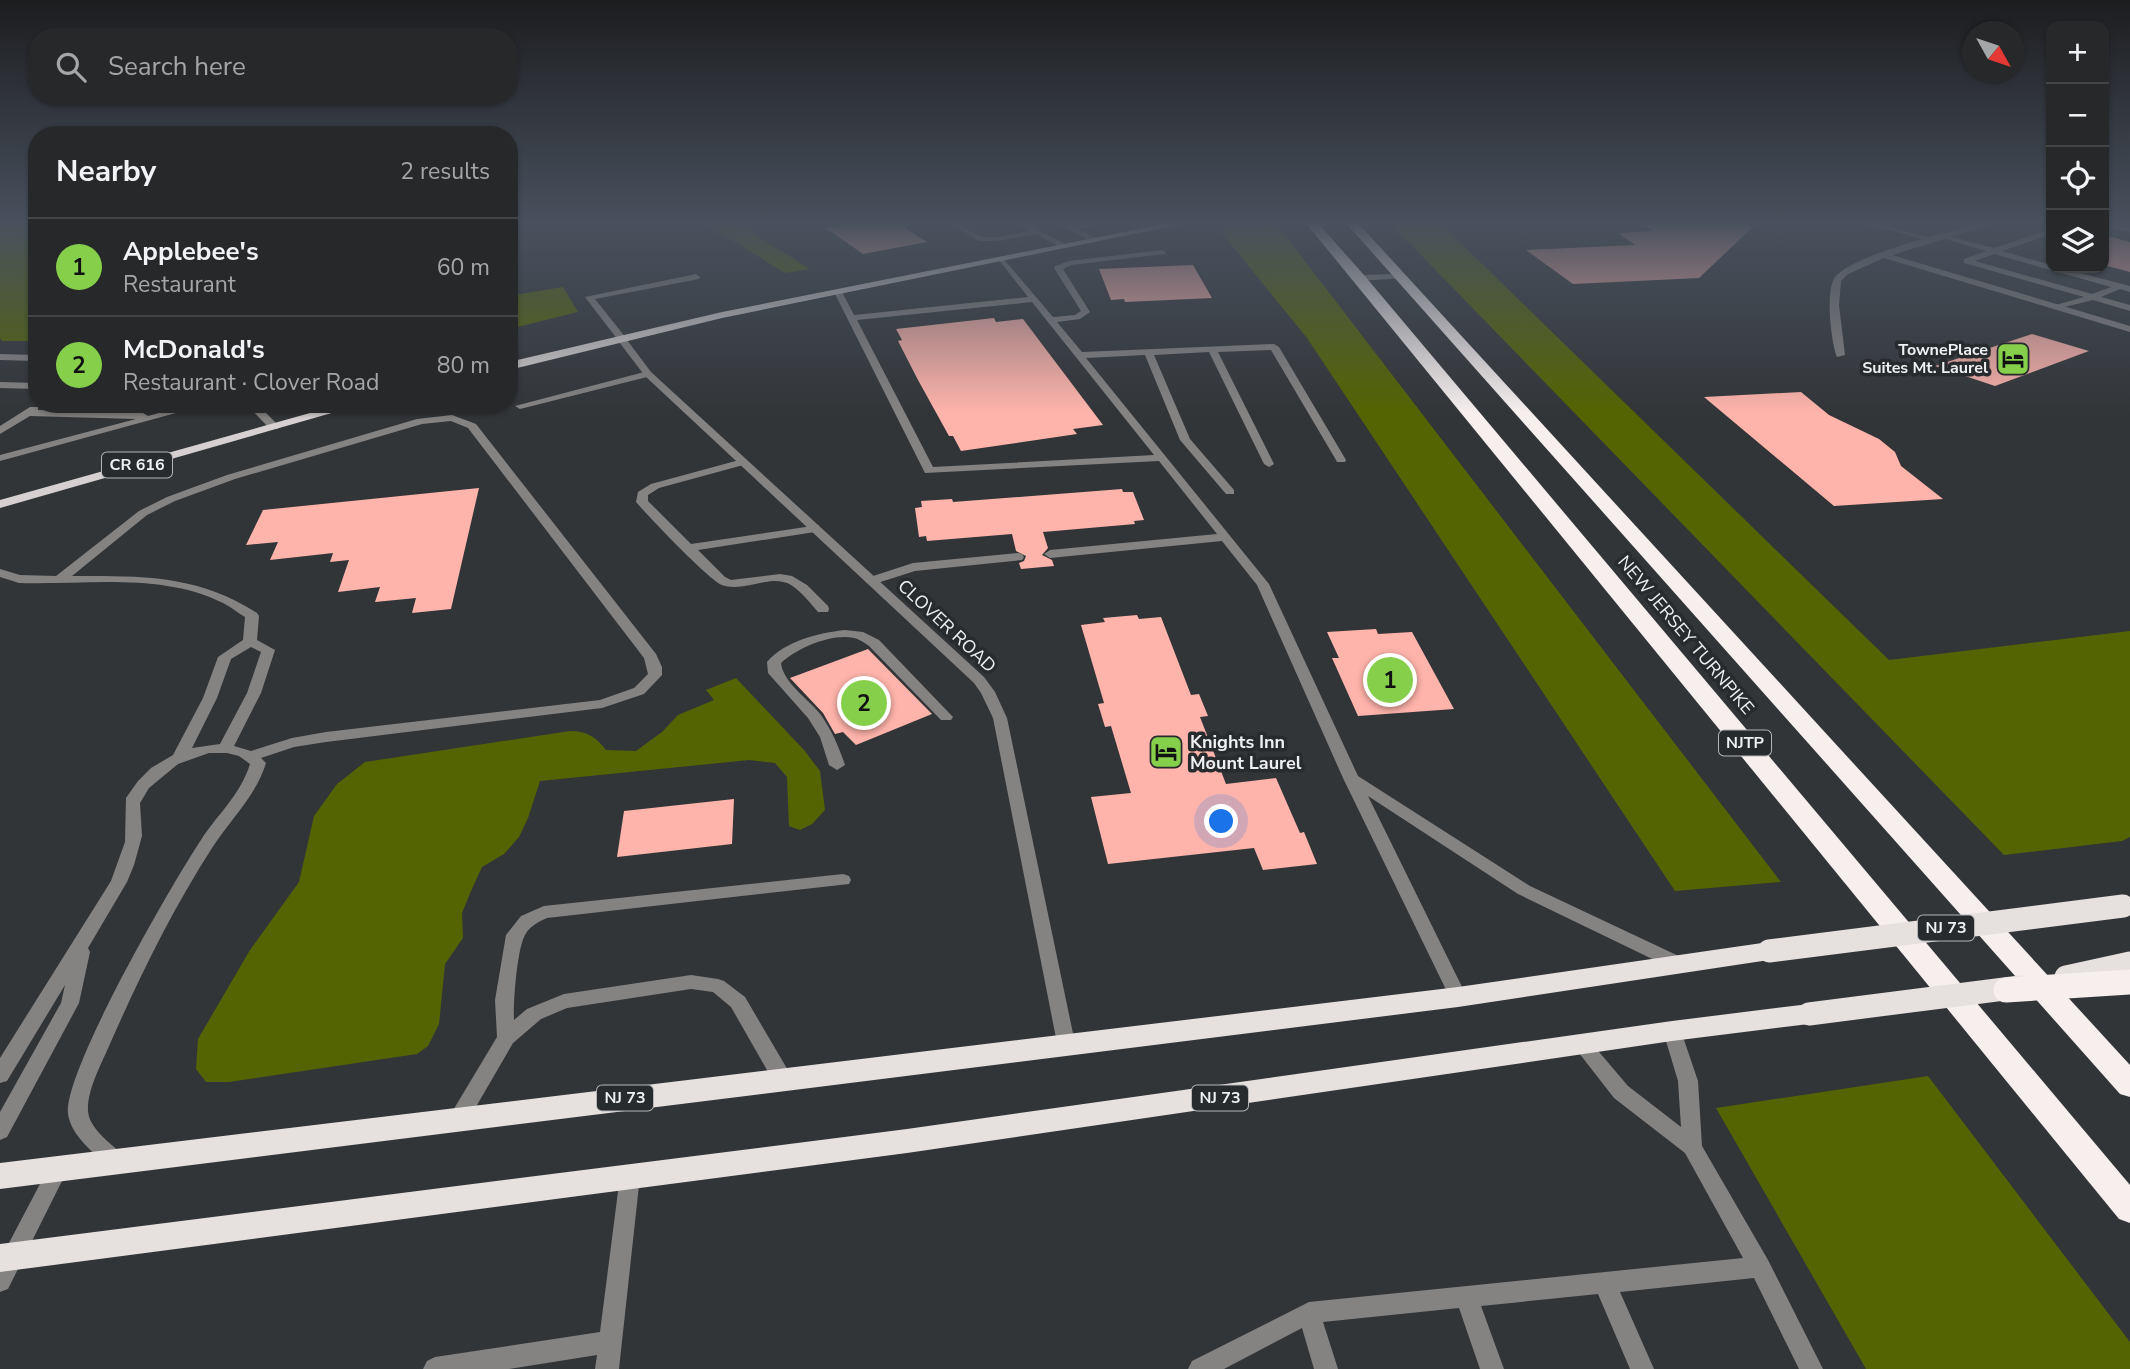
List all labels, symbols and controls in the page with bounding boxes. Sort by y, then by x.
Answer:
north arrow [1962,21,2025,84]
map controls [2046,21,2109,273]
button: + [2046,21,2109,84]
search box [28,28,518,105]
icon: search [52,48,90,86]
text: Search here [108,49,246,84]
button: − [2046,84,2109,147]
button: locate [2046,147,2109,210]
text: Nearby [56,151,156,192]
text: 2 results [400,156,490,187]
button: layers [2046,210,2109,273]
text: Applebee's [123,234,259,269]
text: 1 [72,252,86,283]
text: 60 m [437,252,490,283]
text: Restaurant [123,269,236,300]
text: McDonald's [123,332,265,367]
place label: TownePlace Suites Mt. Laurel [1862,339,1988,379]
hotel icon: TownePlace Suites Mt. Laurel [1994,340,2032,378]
text: 2 [72,350,86,381]
text: 80 m [437,350,490,381]
text: Restaurant · Clover Road [123,367,379,398]
road number: CR 616 [102,452,172,478]
street label: NEW JERSEY TURNPIKE [1612,551,1760,719]
street label: CLOVER ROAD [893,574,1001,678]
pin: 1 [1367,654,1413,706]
pin: 2 [841,677,887,729]
place label: Knights Inn Mount Laurel [1190,730,1302,775]
road number: NJTP [1719,730,1771,756]
hotel icon: Knights Inn Mount Laurel [1147,733,1185,771]
your location [1204,804,1238,838]
road number: NJ 73 [1918,916,1974,940]
road number: NJ 73 [597,1086,653,1110]
road number: NJ 73 [1192,1086,1248,1110]

